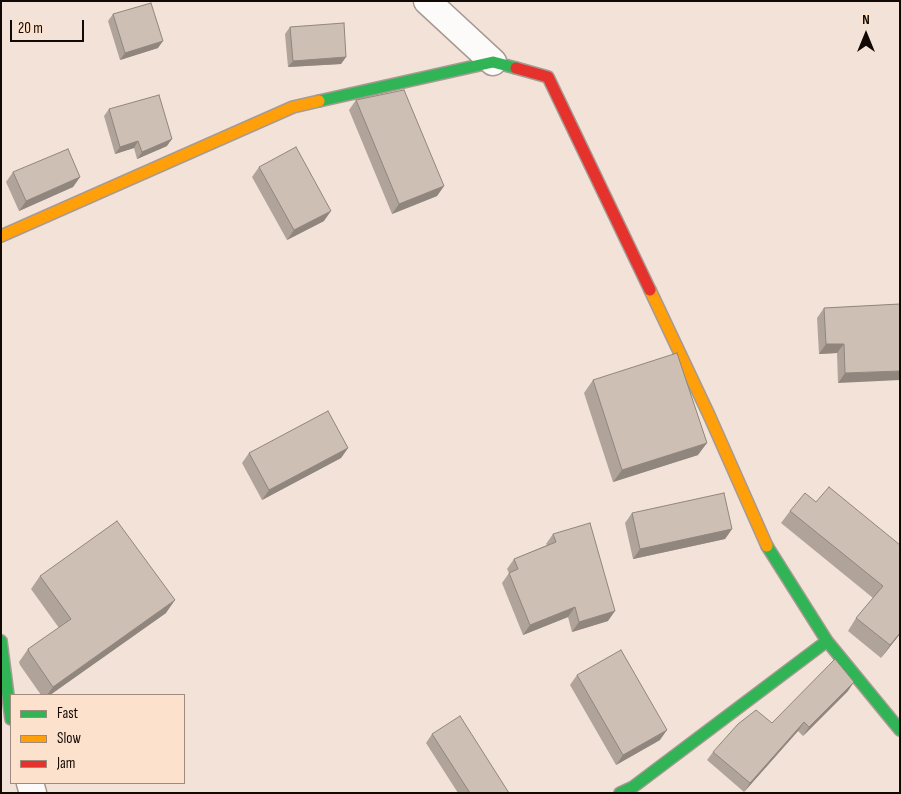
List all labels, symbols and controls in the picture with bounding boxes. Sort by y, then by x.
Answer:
scale bar [12,10,86,42]
north arrow [841,10,891,60]
text: N [862,11,870,28]
text: 20 m [18,19,43,38]
legend [10,694,185,784]
text: Fast [57,704,78,723]
text: Slow [57,729,81,748]
text: Jam [57,754,75,773]

